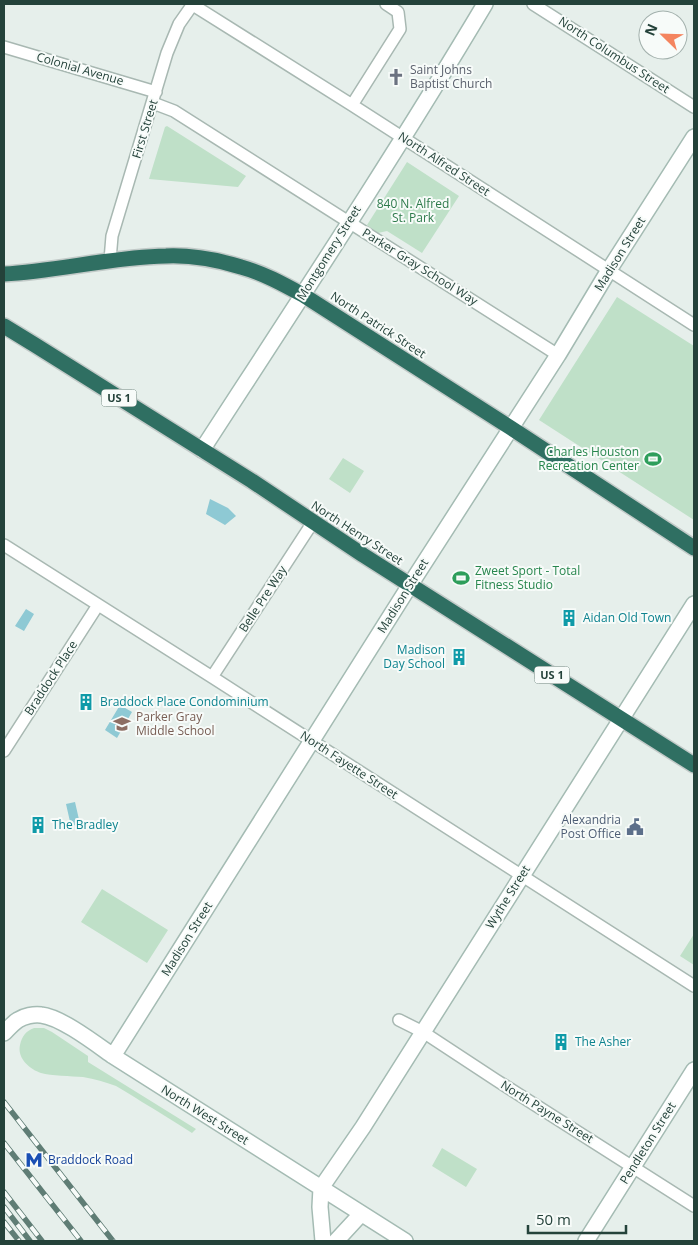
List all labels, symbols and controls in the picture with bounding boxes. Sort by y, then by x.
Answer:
north arrow [638,10,688,60]
street label: North Columbus Street [556,14,672,96]
street label: Colonial Avenue [35,48,126,89]
place label: Saint Johns Baptist Church [410,61,492,92]
church icon: Saint Johns Baptist Church [386,67,406,87]
street label: First Street [128,97,162,160]
street label: North Alfred Street [395,128,493,200]
park label: 840 N. Alfred St. Park [377,195,449,226]
street label: Montgomery Street [293,202,365,303]
street label: Madison Street [590,213,649,294]
street label: Parker Gray School Way [359,224,482,310]
street label: North Patrick Street [327,287,429,362]
road number: US 1 [102,389,136,406]
place label: Charles Houston Recreation Center [538,443,639,474]
sports icon: Charles Houston Recreation Center [643,449,663,469]
street label: North Henry Street [308,496,407,569]
street label: Madison Street [373,555,432,636]
street label: Belle Pre Way [235,561,291,635]
place label: Zweet Sport - Total Fitness Studio [475,562,580,593]
sports icon: Zweet Sport - Total Fitness Studio [451,568,471,588]
building icon: Aidan Old Town [559,608,579,628]
place label: Aidan Old Town [583,609,671,626]
street label: Braddock Place [20,637,81,718]
place label: Madison Day School [383,641,445,672]
building icon: Madison Day School [449,647,469,667]
road number: US 1 [534,666,570,684]
building icon: Braddock Place Condominium [76,692,96,712]
place label: Braddock Place Condominium [100,693,269,710]
place label: Parker Gray Middle School [136,708,215,739]
school or university icon: Parker Gray Middle School [112,714,132,734]
street label: North Fayette Street [297,727,401,803]
place label: Alexandria Post Office [561,811,621,842]
building icon: The Bradley [28,815,48,835]
place label: The Bradley [52,816,119,833]
public building icon: Alexandria Post Office [625,817,645,837]
street label: Wythe Street [481,862,534,932]
street label: Madison Street [157,898,216,979]
building icon: The Asher [551,1032,571,1052]
place label: The Asher [575,1033,631,1050]
street label: North Payne Street [498,1076,597,1147]
street label: North West Street [158,1081,252,1148]
street label: Pendleton Street [615,1098,680,1187]
metro station icon: Braddock Road [24,1150,44,1170]
place label: Braddock Road [48,1151,133,1168]
scale bar [528,1202,626,1234]
text: 50 m [536,1209,571,1229]

